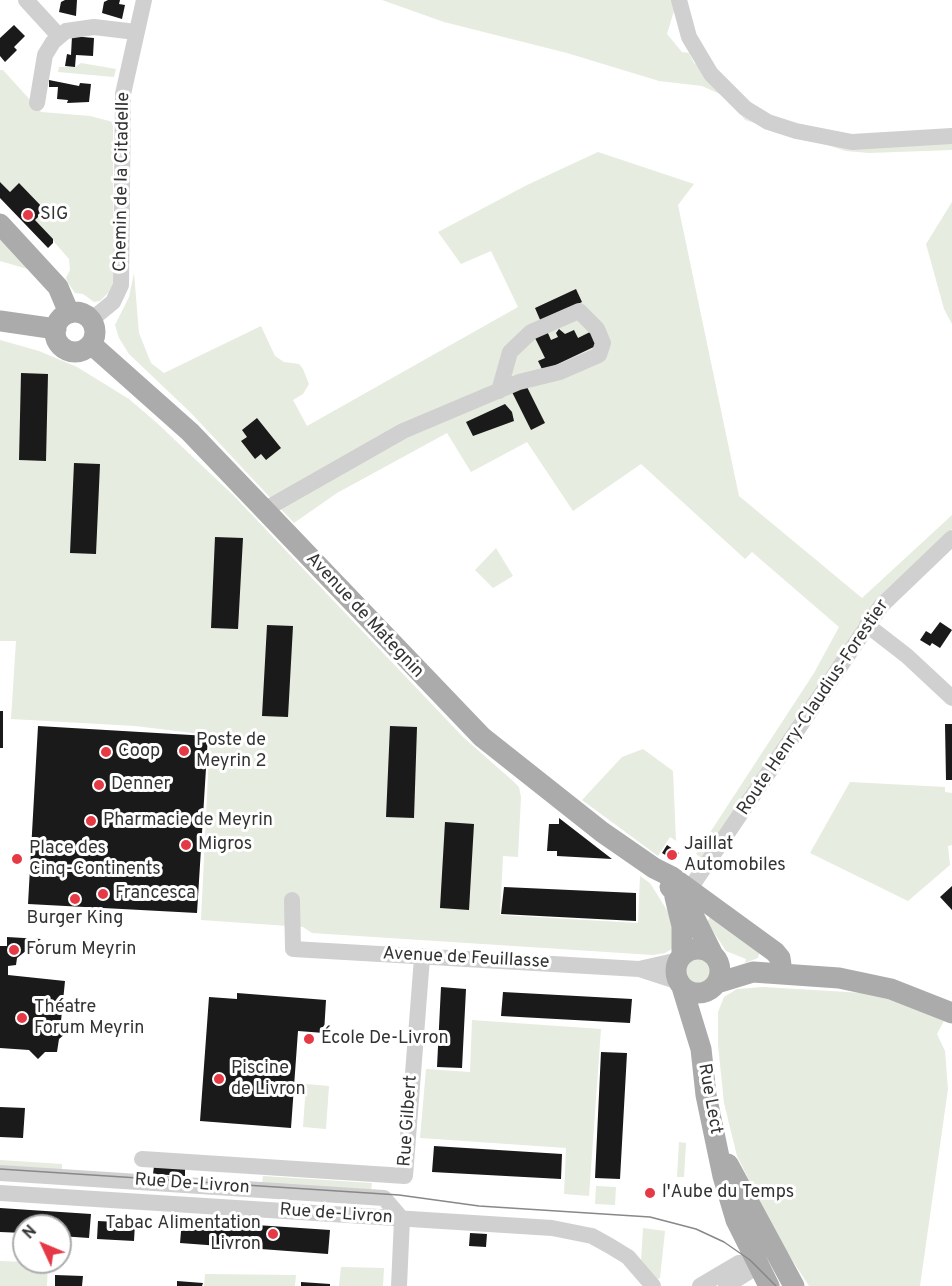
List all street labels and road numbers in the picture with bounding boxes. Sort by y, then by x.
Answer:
street label: Chemin de la Citadelle [111,92,135,272]
street label: Avenue de Mategnin [300,549,428,683]
street label: Route Henry-Claudius-Forestier [733,596,895,820]
street label: Avenue de Feuillasse [382,944,550,974]
street label: Rue Lect [692,1062,726,1136]
street label: Rue Gilbert [395,1075,423,1167]
street label: Rue De-Livron [134,1170,250,1200]
street label: Rue de-Livron [279,1200,393,1230]

